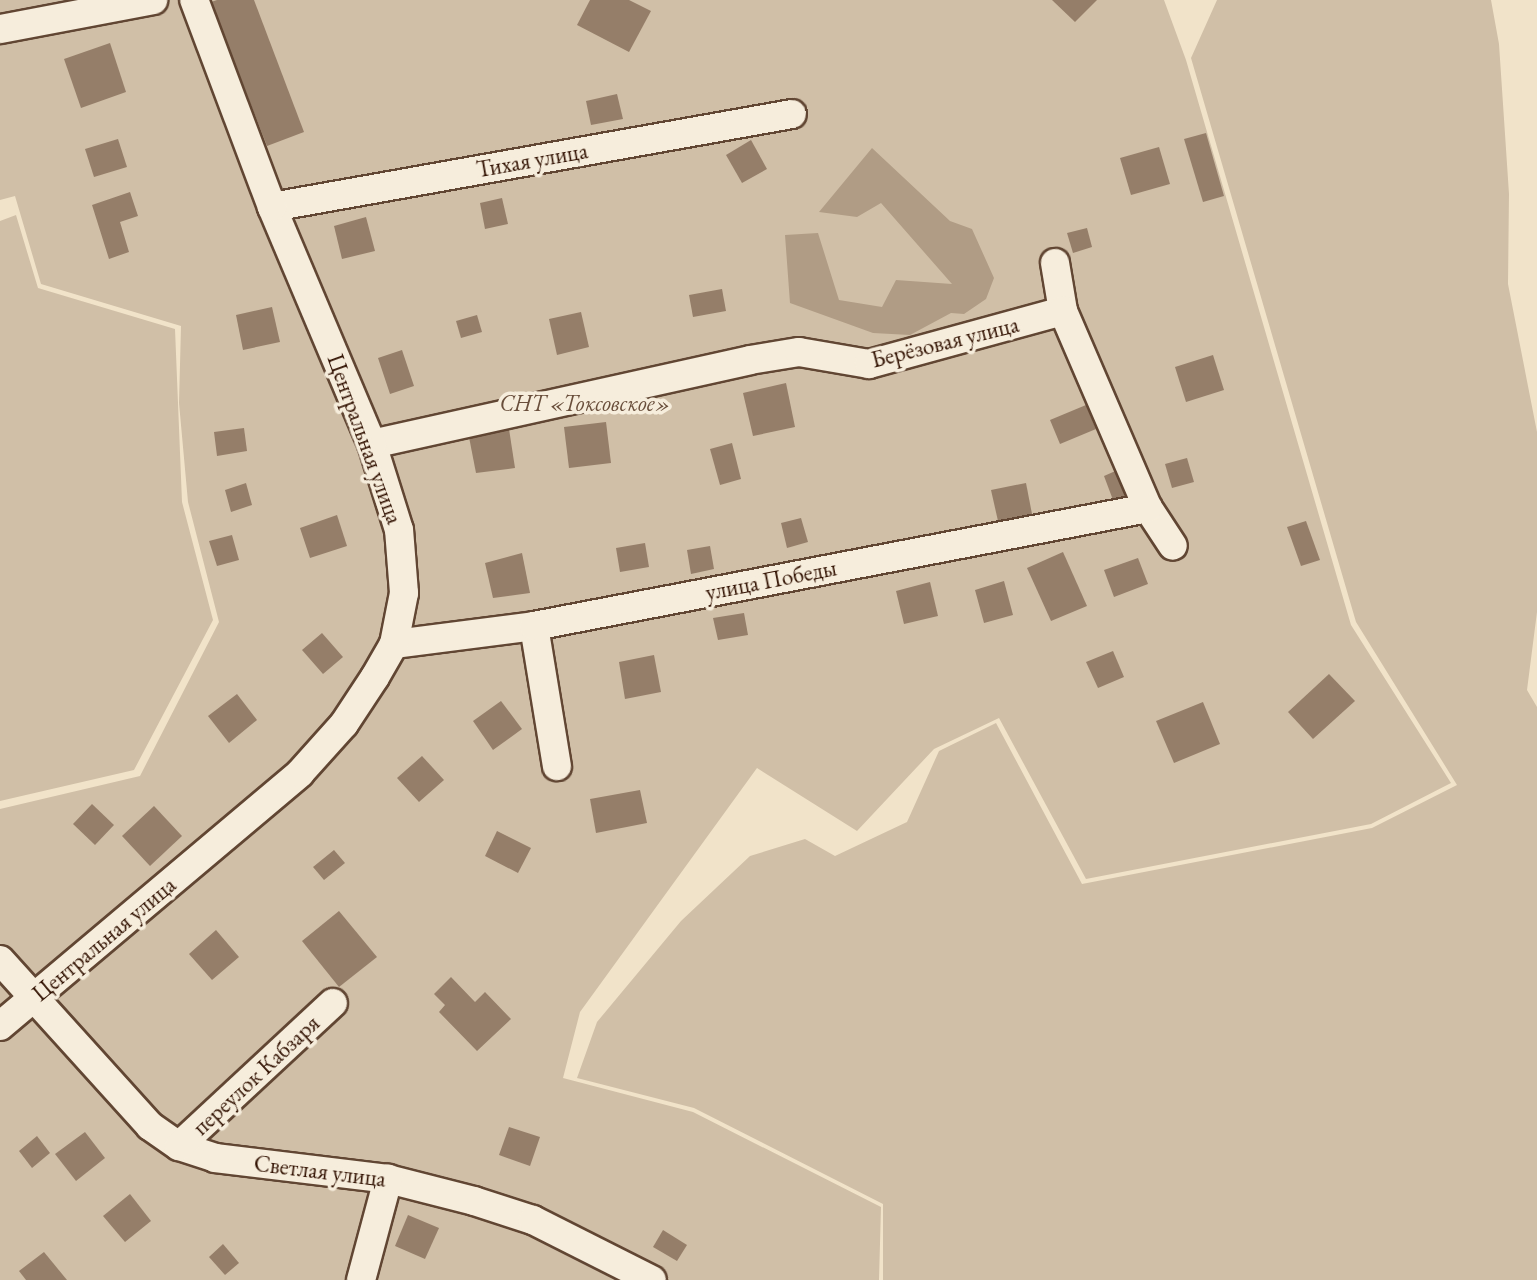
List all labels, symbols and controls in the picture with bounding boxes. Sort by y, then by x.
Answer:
street label: Тихая улица [474,137,590,183]
street label: Берёзовая улица [868,310,1022,374]
street label: Центральная улица [321,350,409,528]
park label: СНТ «Токсовское» [499,389,671,417]
street label: улица Победы [703,554,839,606]
street label: Центральная улица [27,871,181,1007]
street label: переулок Кабзаря [187,1009,325,1141]
street label: Светлая улица [252,1149,388,1193]

